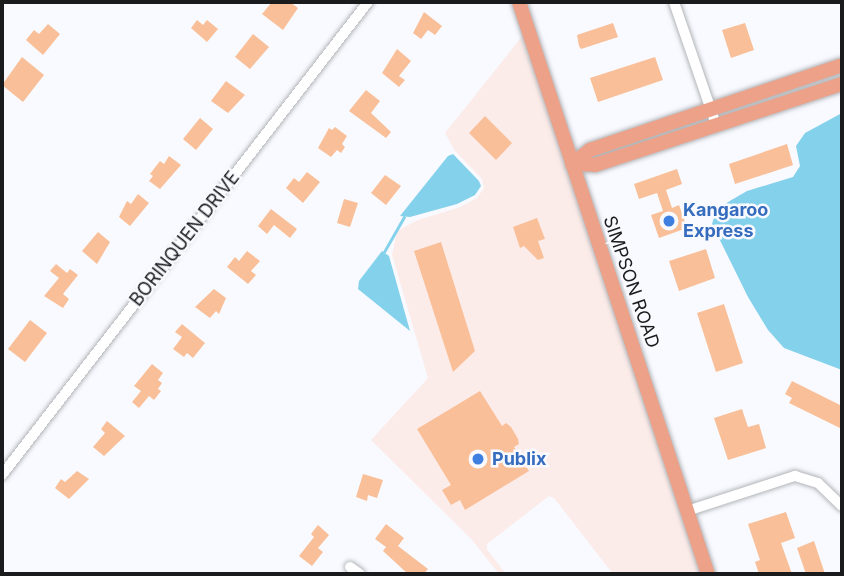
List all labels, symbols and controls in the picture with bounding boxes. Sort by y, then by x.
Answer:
street label: BORINQUEN DRIVE [126,167,244,311]
place label: Kangaroo Express [683,200,768,242]
street label: SIMPSON ROAD [598,213,664,351]
marker: Kangaroo Express [661,213,677,229]
place label: Publix [492,448,546,470]
marker: Publix [470,451,486,467]

